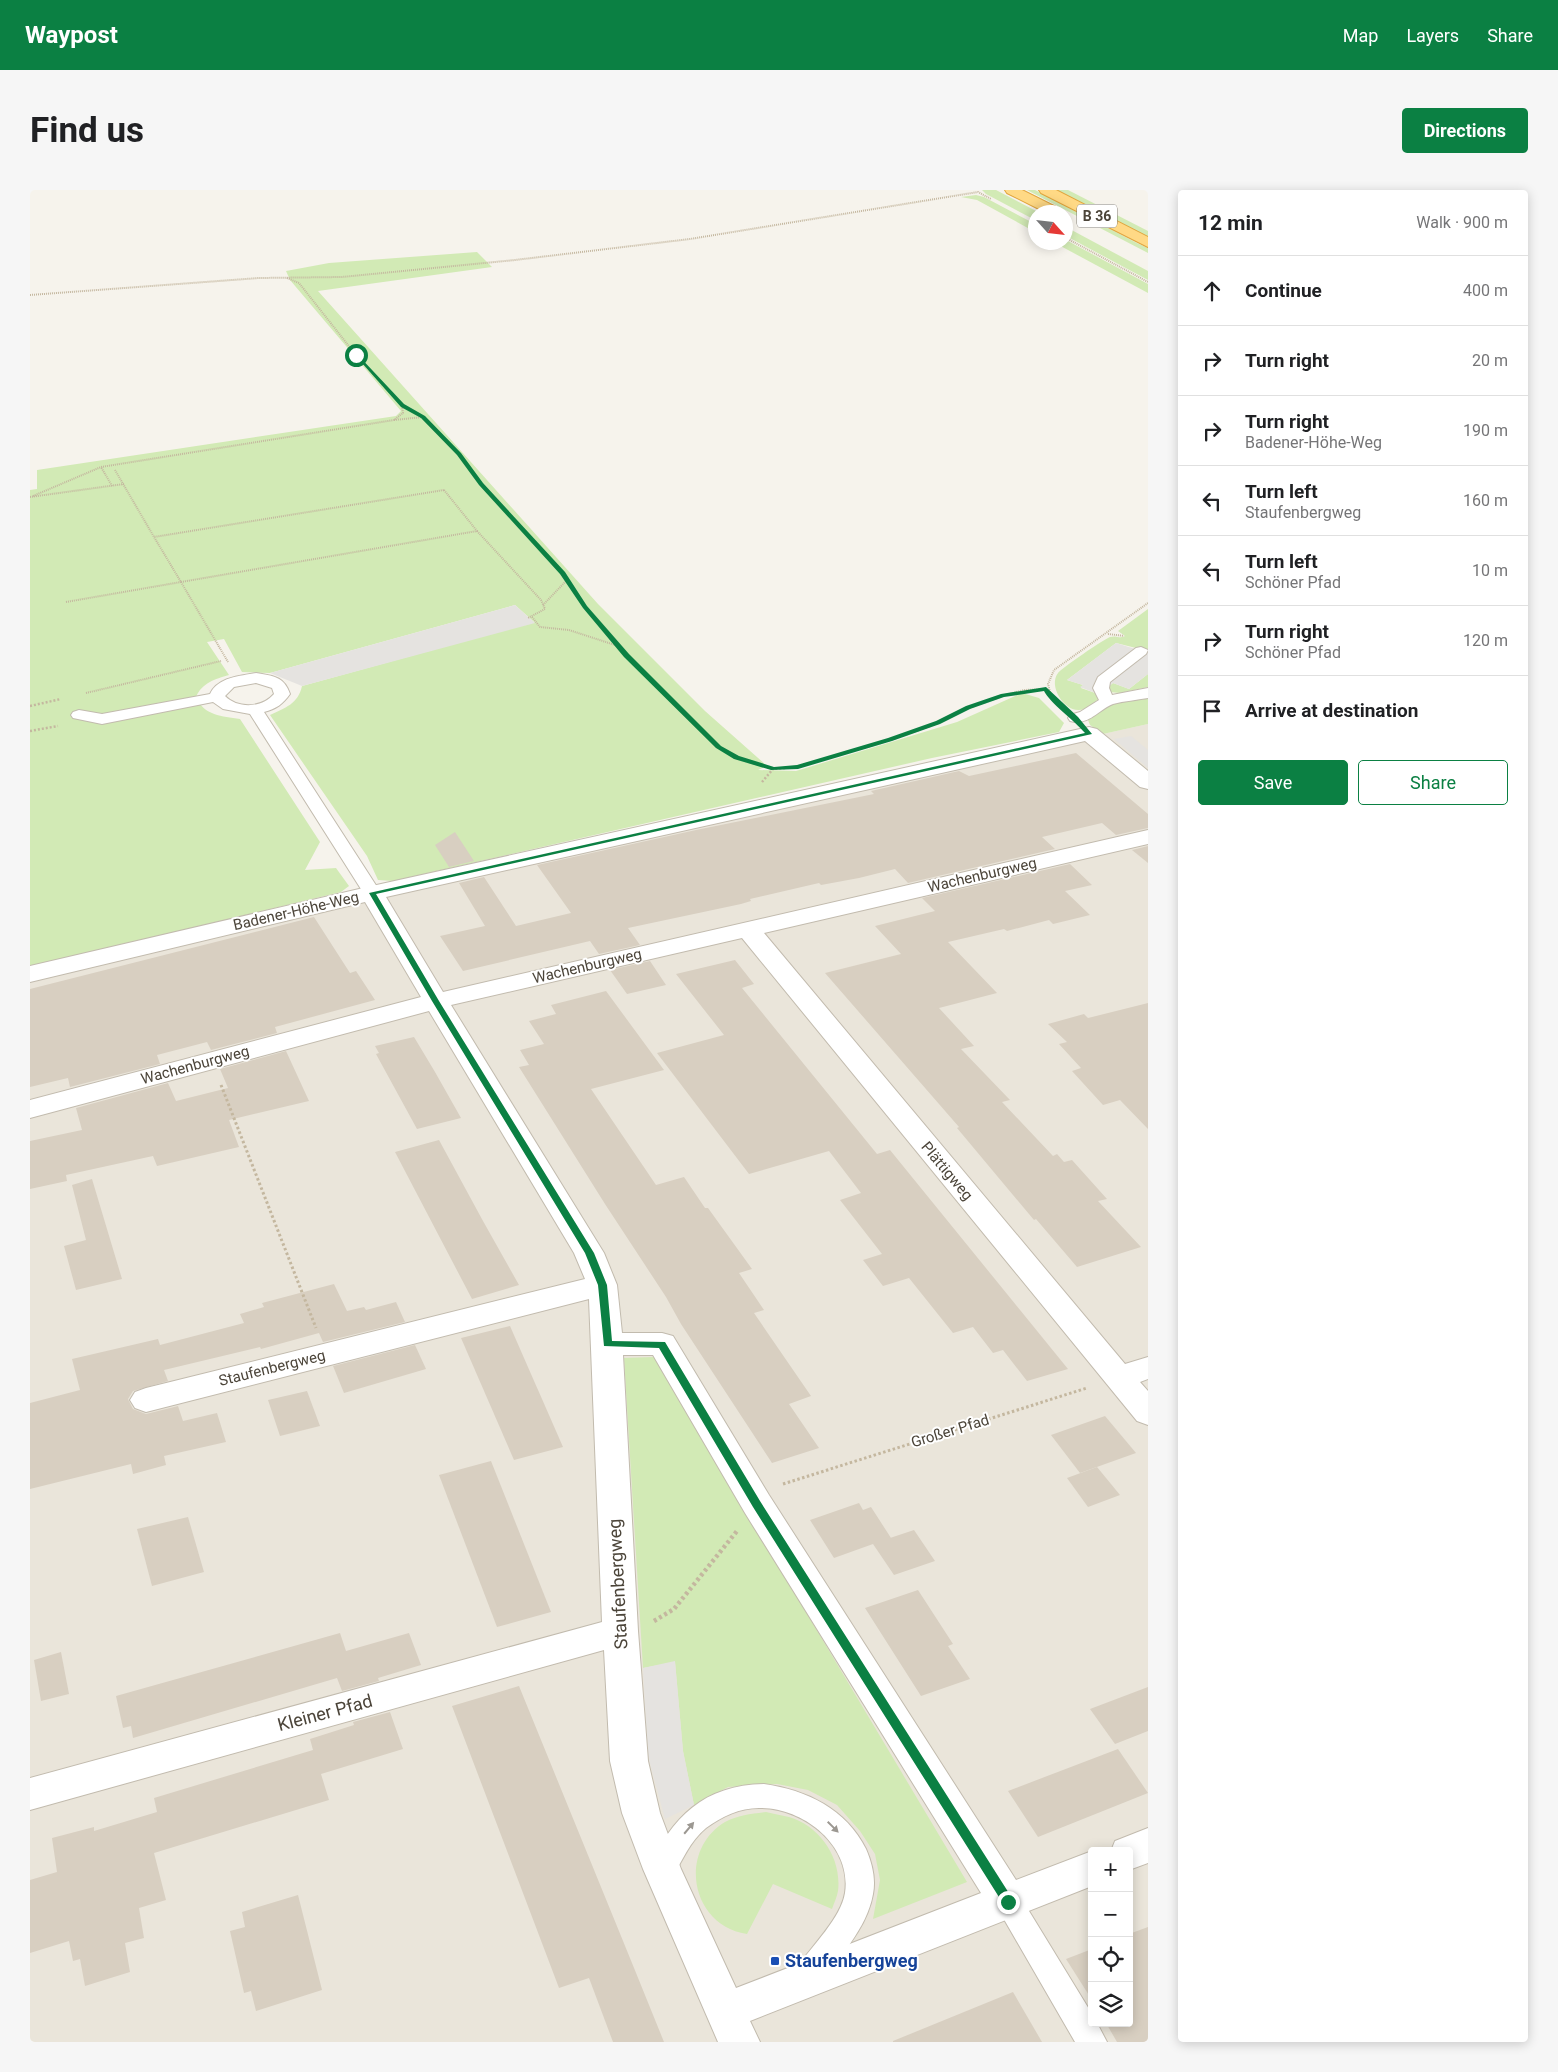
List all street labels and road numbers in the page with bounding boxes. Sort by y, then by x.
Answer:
road number: B 36 [1077,205,1117,228]
street label: Wachenburgweg [926,854,1038,896]
street label: Badener-Höhe-Weg [231,888,361,934]
street label: Wachenburgweg [531,945,643,987]
street label: Wachenburgweg [139,1042,251,1088]
street label: Plättigweg [917,1138,977,1204]
street label: Staufenbergweg [217,1346,327,1390]
street label: Großer Pfad [909,1411,991,1451]
street label: Staufenbergweg [604,1518,631,1650]
street label: Kleiner Pfad [275,1690,375,1735]

